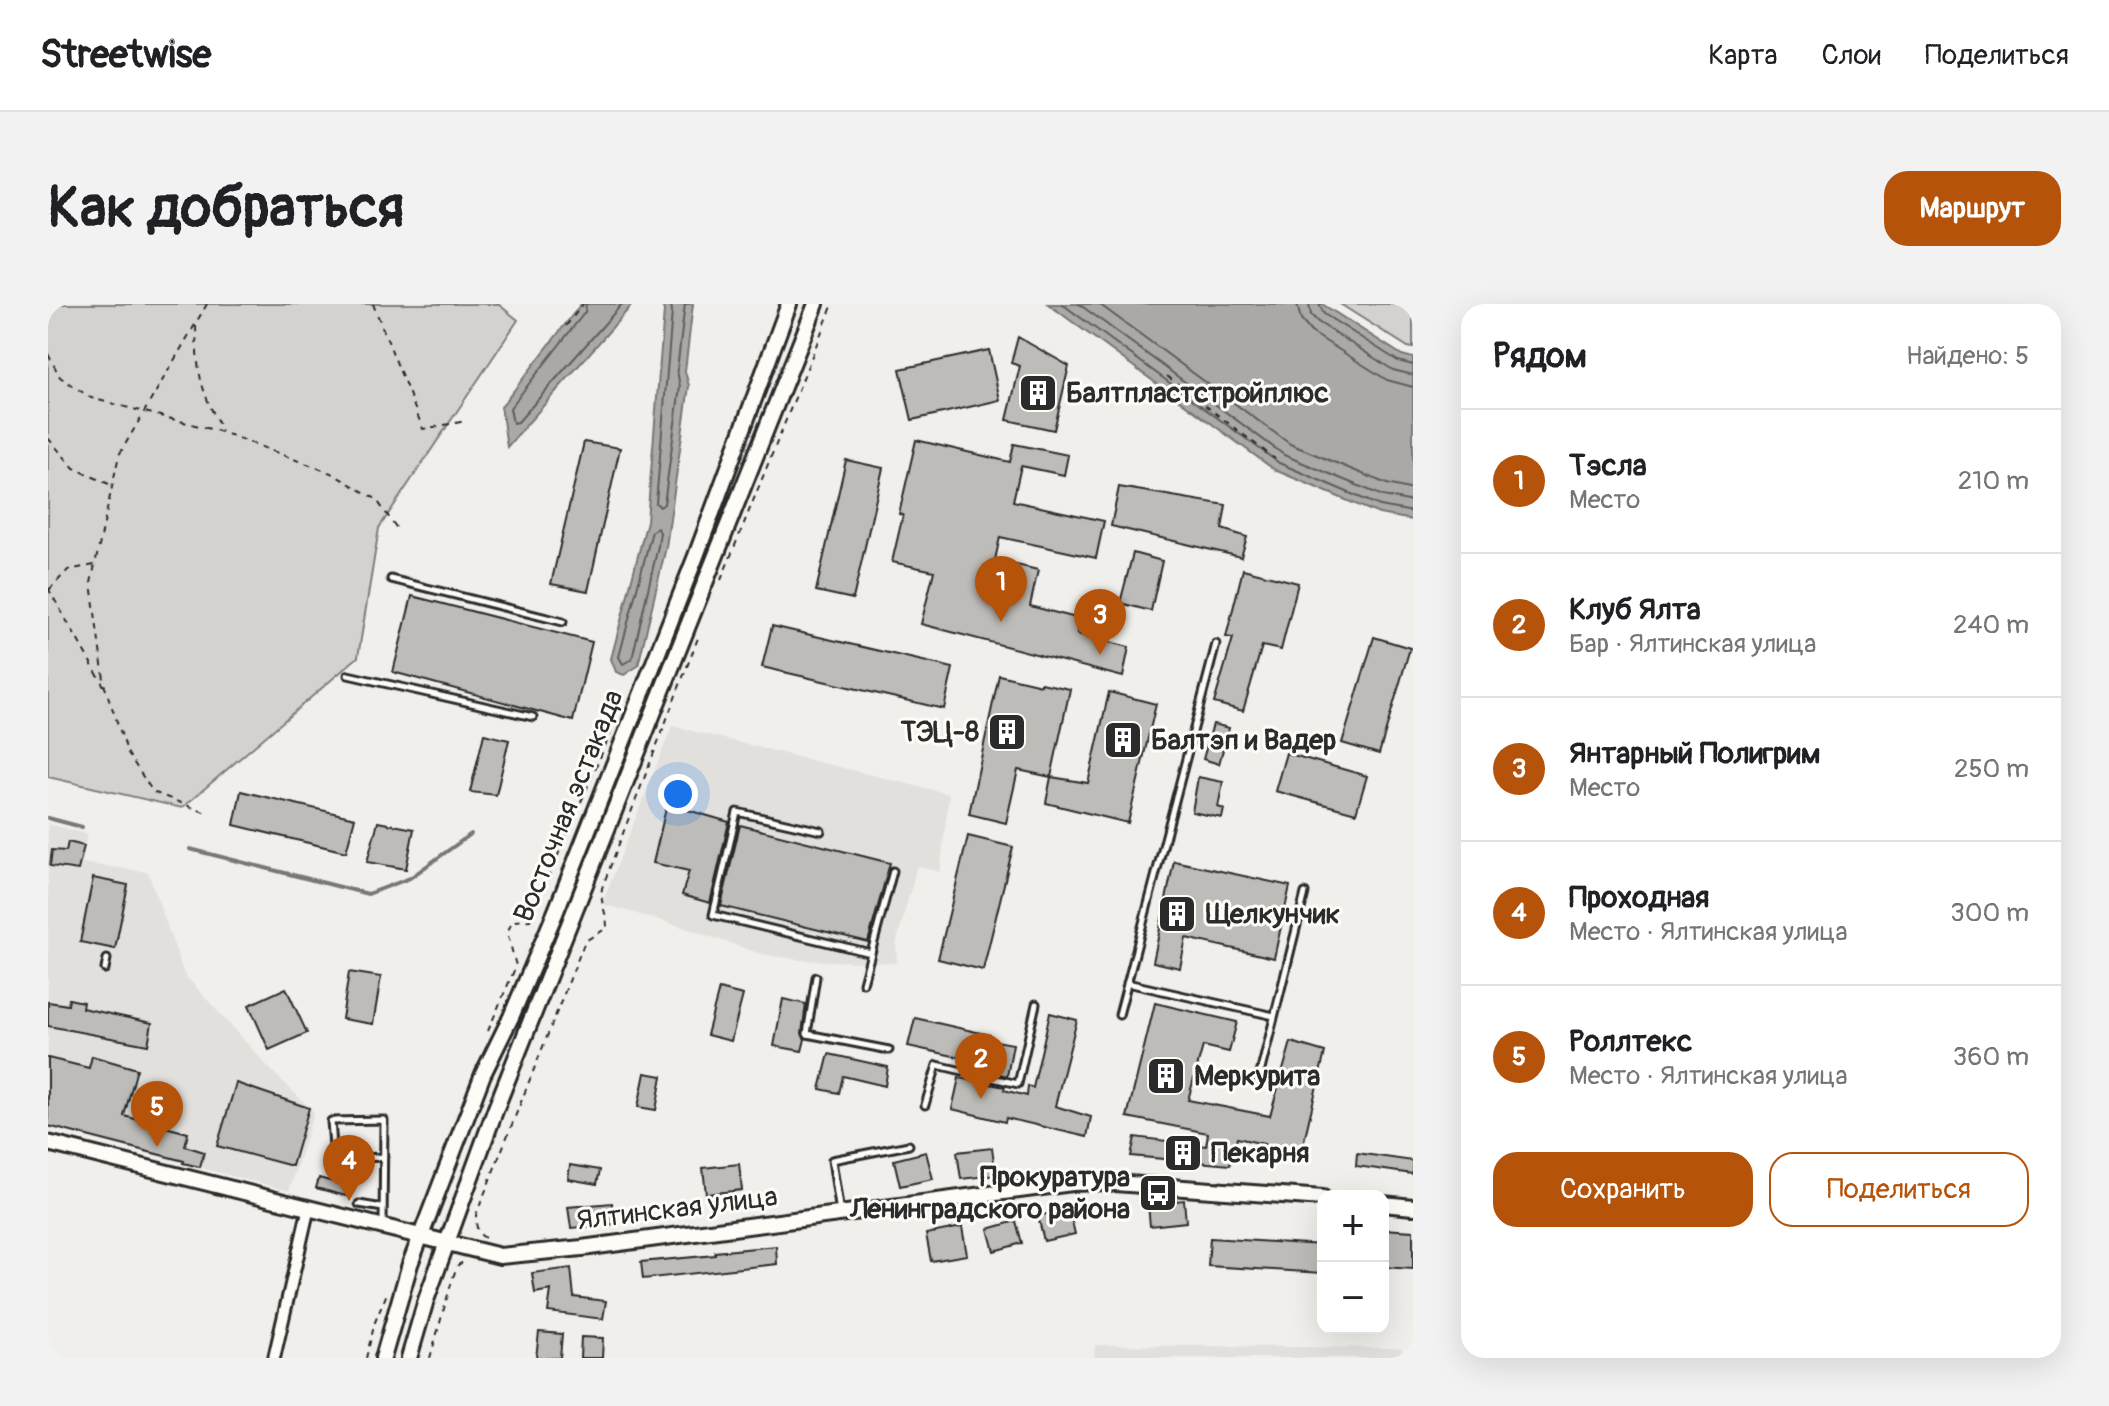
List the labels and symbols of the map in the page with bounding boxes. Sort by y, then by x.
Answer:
building icon: Балтпластстройплюс [1017,372,1059,414]
place label: Балтпластстройплюс [1066,376,1329,411]
pin: 1 [975,556,1027,622]
pin: 3 [1074,589,1126,655]
street label: Восточная эстакада [507,685,631,927]
building icon: ТЭЦ-8 [986,711,1028,753]
place label: ТЭЦ-8 [900,715,979,750]
building icon: Балтэп и Вадер [1102,719,1144,761]
place label: Балтэп и Вадер [1151,723,1336,758]
your location [658,774,698,814]
building icon: Щелкунчик [1156,893,1198,935]
place label: Щелкунчик [1205,897,1340,932]
pin: 2 [955,1033,1007,1099]
building icon: Меркурита [1145,1055,1187,1097]
place label: Меркурита [1194,1059,1320,1094]
pin: 5 [131,1081,183,1147]
building icon: Пекарня [1162,1132,1204,1174]
pin: 4 [323,1135,375,1201]
place label: Пекарня [1211,1136,1309,1171]
place label: Прокуратура Ленинградского района [849,1160,1130,1227]
bus stop icon: Прокуратура Ленинградского района [1137,1172,1179,1214]
street label: Ялтинская улица [575,1179,779,1239]

